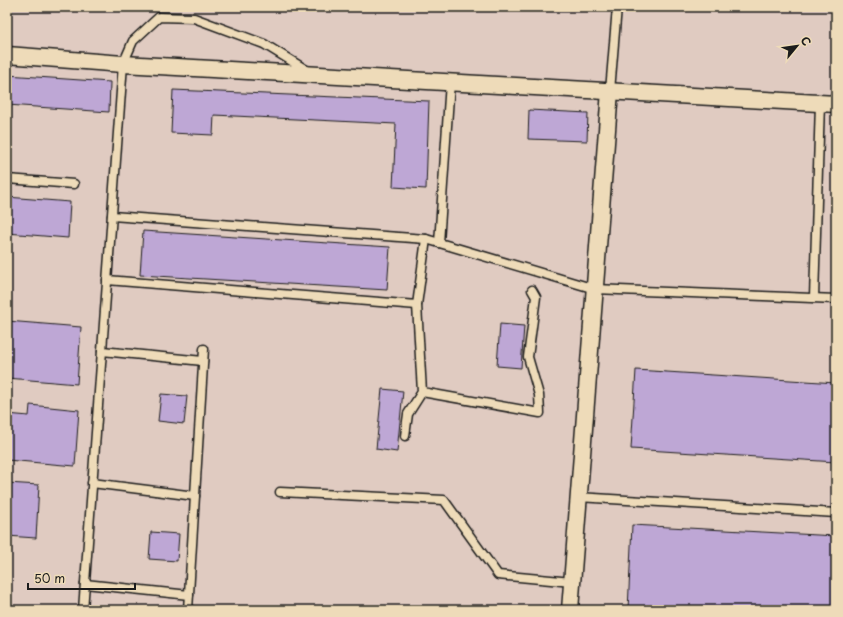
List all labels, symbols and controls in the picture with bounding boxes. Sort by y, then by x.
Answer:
north arrow [777,26,817,66]
text: С [797,33,816,49]
scale bar [28,565,135,591]
text: 50 m [34,569,65,587]

